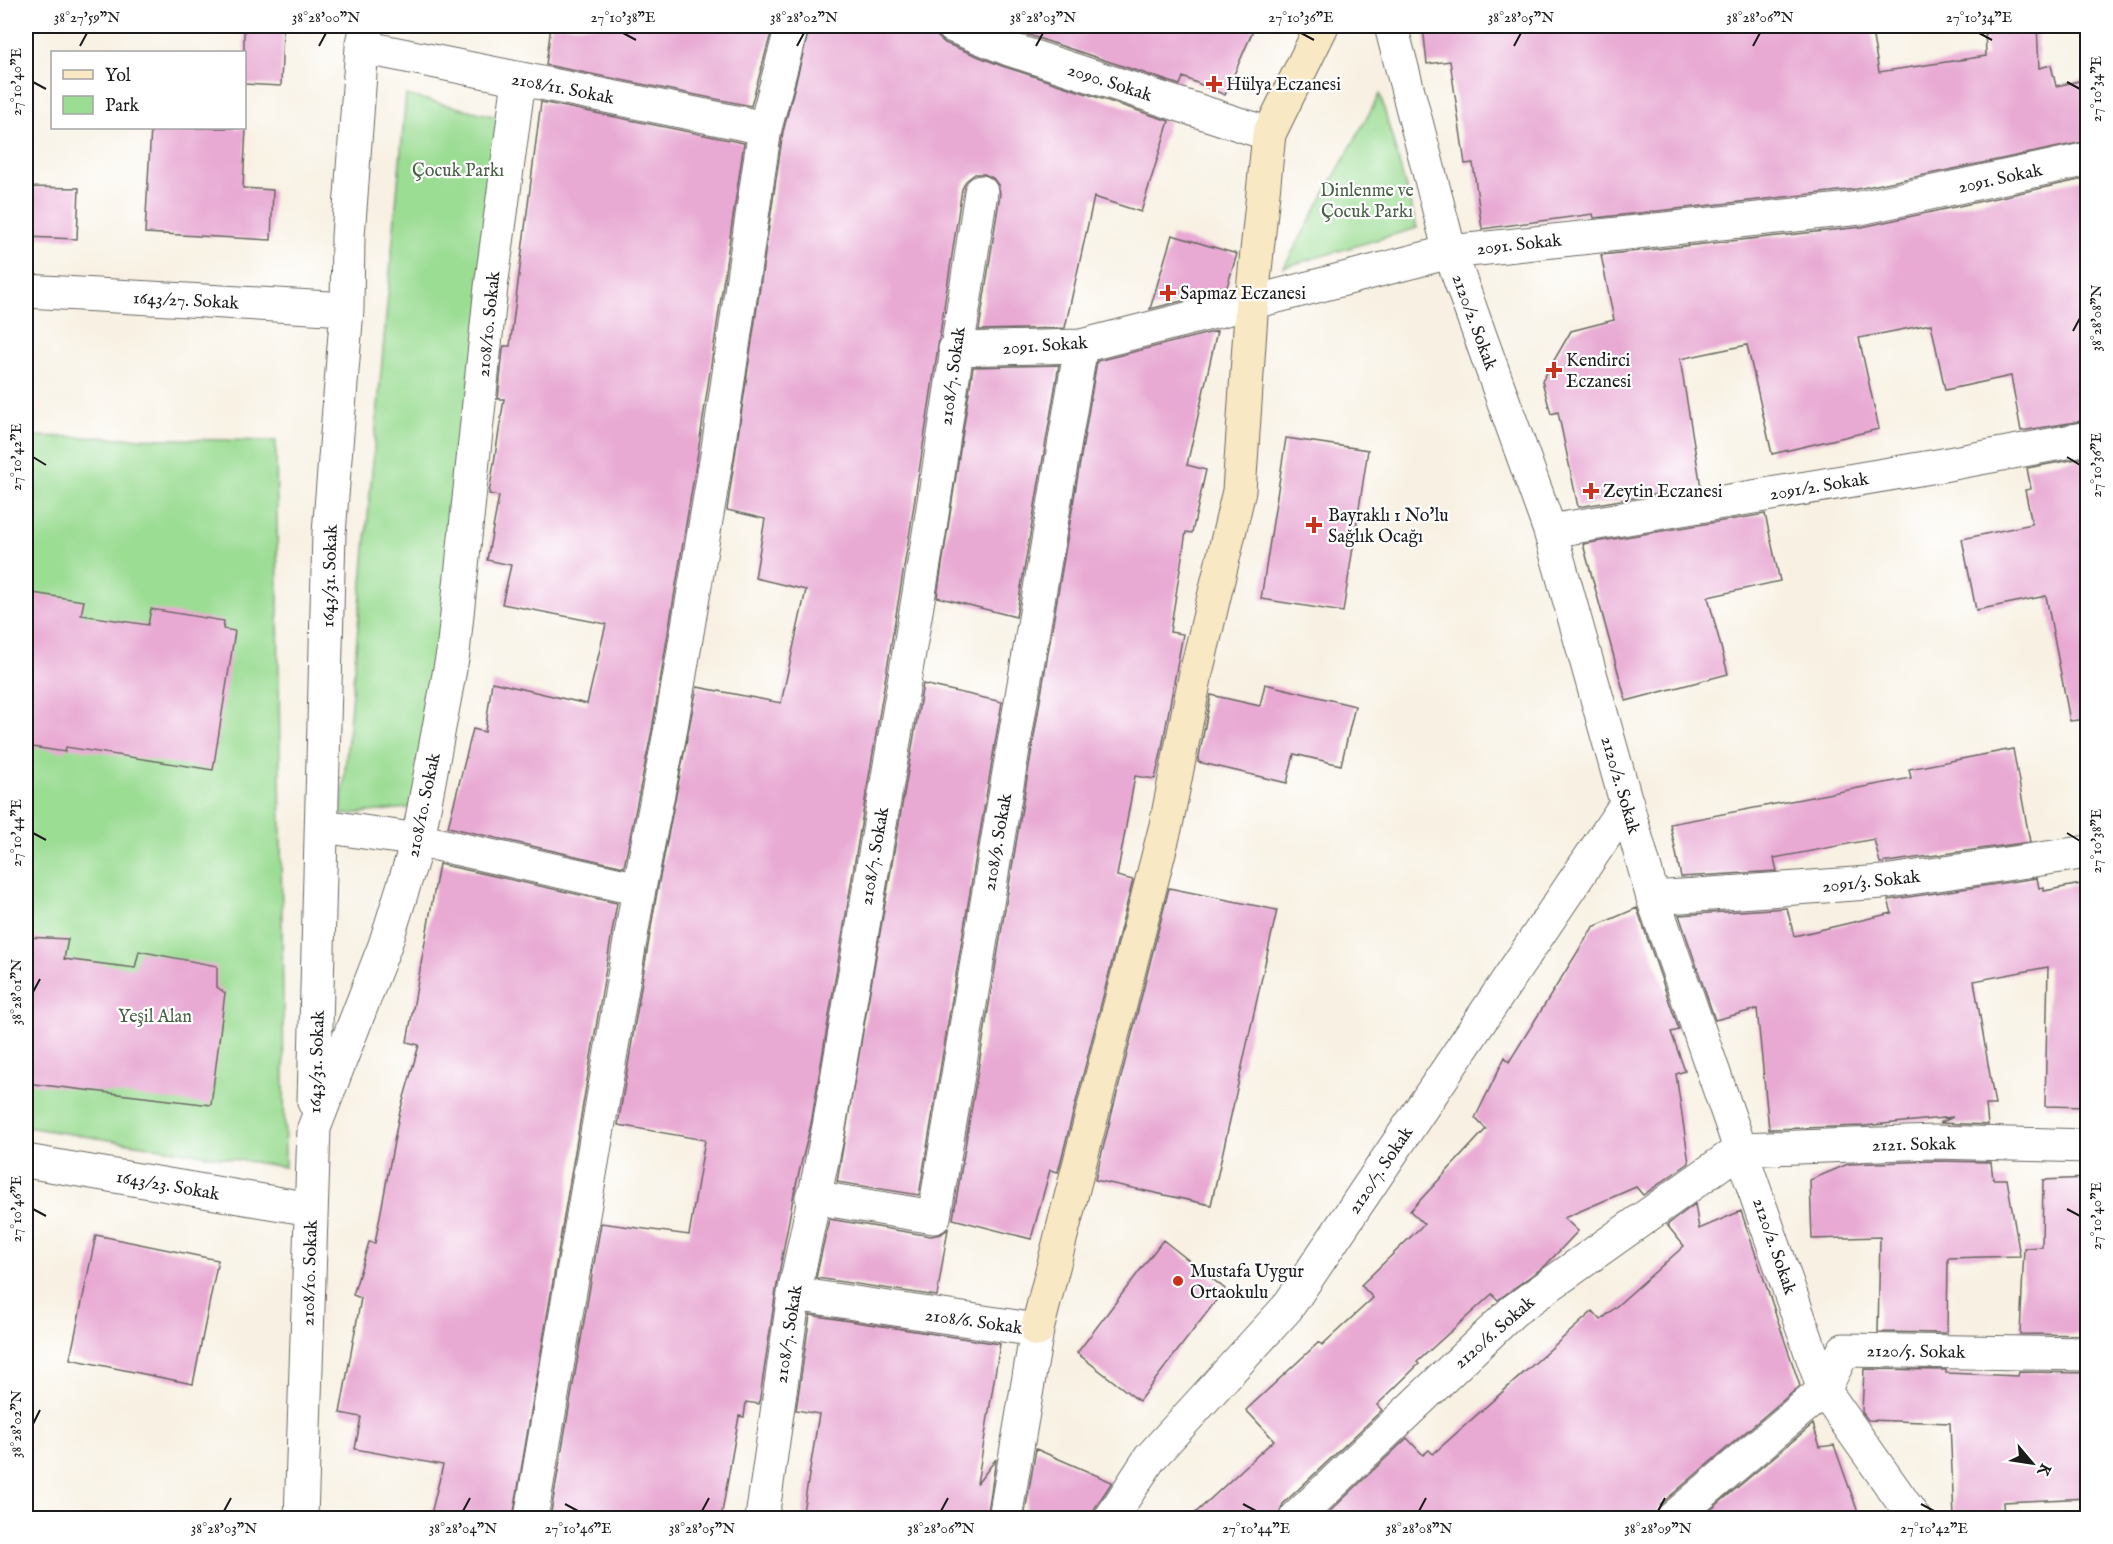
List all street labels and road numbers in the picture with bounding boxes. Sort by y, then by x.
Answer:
street label: 2090. Sokak [1064,59,1155,108]
street label: 2108/11. Sokak [509,68,616,111]
street label: 2091. Sokak [1956,159,2045,200]
street label: 2091. Sokak [1475,230,1563,261]
street label: 2108/10. Sokak [473,270,507,378]
street label: 2120/2. Sokak [1446,271,1502,374]
street label: 1643/27. Sokak [132,287,240,316]
street label: 2108/7. Sokak [935,325,972,427]
street label: 2091. Sokak [1002,332,1089,361]
street label: 2091/2. Sokak [1768,468,1871,507]
street label: 1643/31. Sokak [317,524,344,628]
street label: 2120/2. Sokak [1595,734,1645,837]
street label: 2108/10. Sokak [402,751,447,860]
street label: 2108/9. Sokak [979,791,1018,893]
street label: 2108/7. Sokak [856,805,895,907]
street label: 2091/3. Sokak [1821,866,1922,899]
street label: 1643/31. Sokak [304,1010,331,1114]
street label: 2120/7. Sokak [1344,1122,1419,1219]
street label: 2121. Sokak [1872,1133,1957,1158]
street label: 1643/23. Sokak [114,1166,222,1207]
street label: 2120/2. Sokak [1746,1195,1801,1298]
street label: 2108/10. Sokak [297,1219,324,1327]
street label: 2108/7. Sokak [770,1283,809,1385]
street label: 2120/6. Sokak [1450,1291,1540,1375]
street label: 2108/6. Sokak [924,1304,1024,1341]
street label: 2120/5. Sokak [1866,1340,1966,1365]

